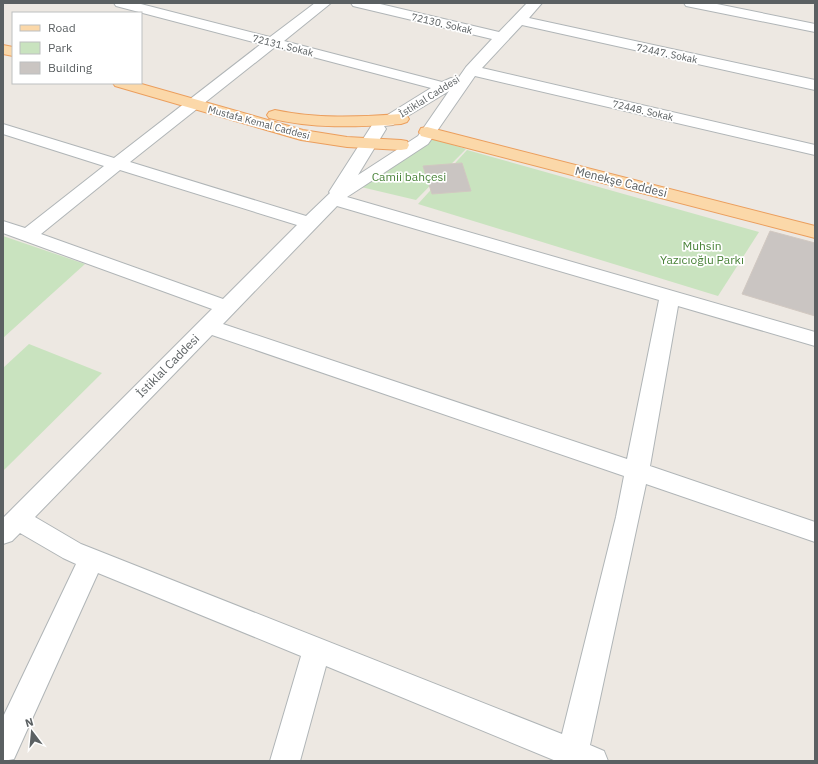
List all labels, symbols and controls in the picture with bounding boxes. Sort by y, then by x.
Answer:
street label: 72130. Sokak [410,10,474,37]
legend [12,12,142,84]
text: Road [48,20,76,35]
street label: 72131. Sokak [251,32,315,60]
text: Park [48,40,73,55]
street label: 72447. Sokak [635,41,699,66]
text: Building [48,60,93,75]
street label: İstiklal Caddesi [396,73,462,120]
street label: 72448. Sokak [611,97,675,124]
street label: Mustafa Kemal Caddesi [206,103,311,142]
street label: Menekşe Caddesi [573,163,669,200]
park label: Camii bahçesi [372,169,446,184]
park label: Muhsin Yazıcıoğlu Parkı [660,238,744,267]
street label: İstiklal Caddesi [133,331,202,400]
north arrow [12,712,52,752]
text: N [23,715,35,730]

